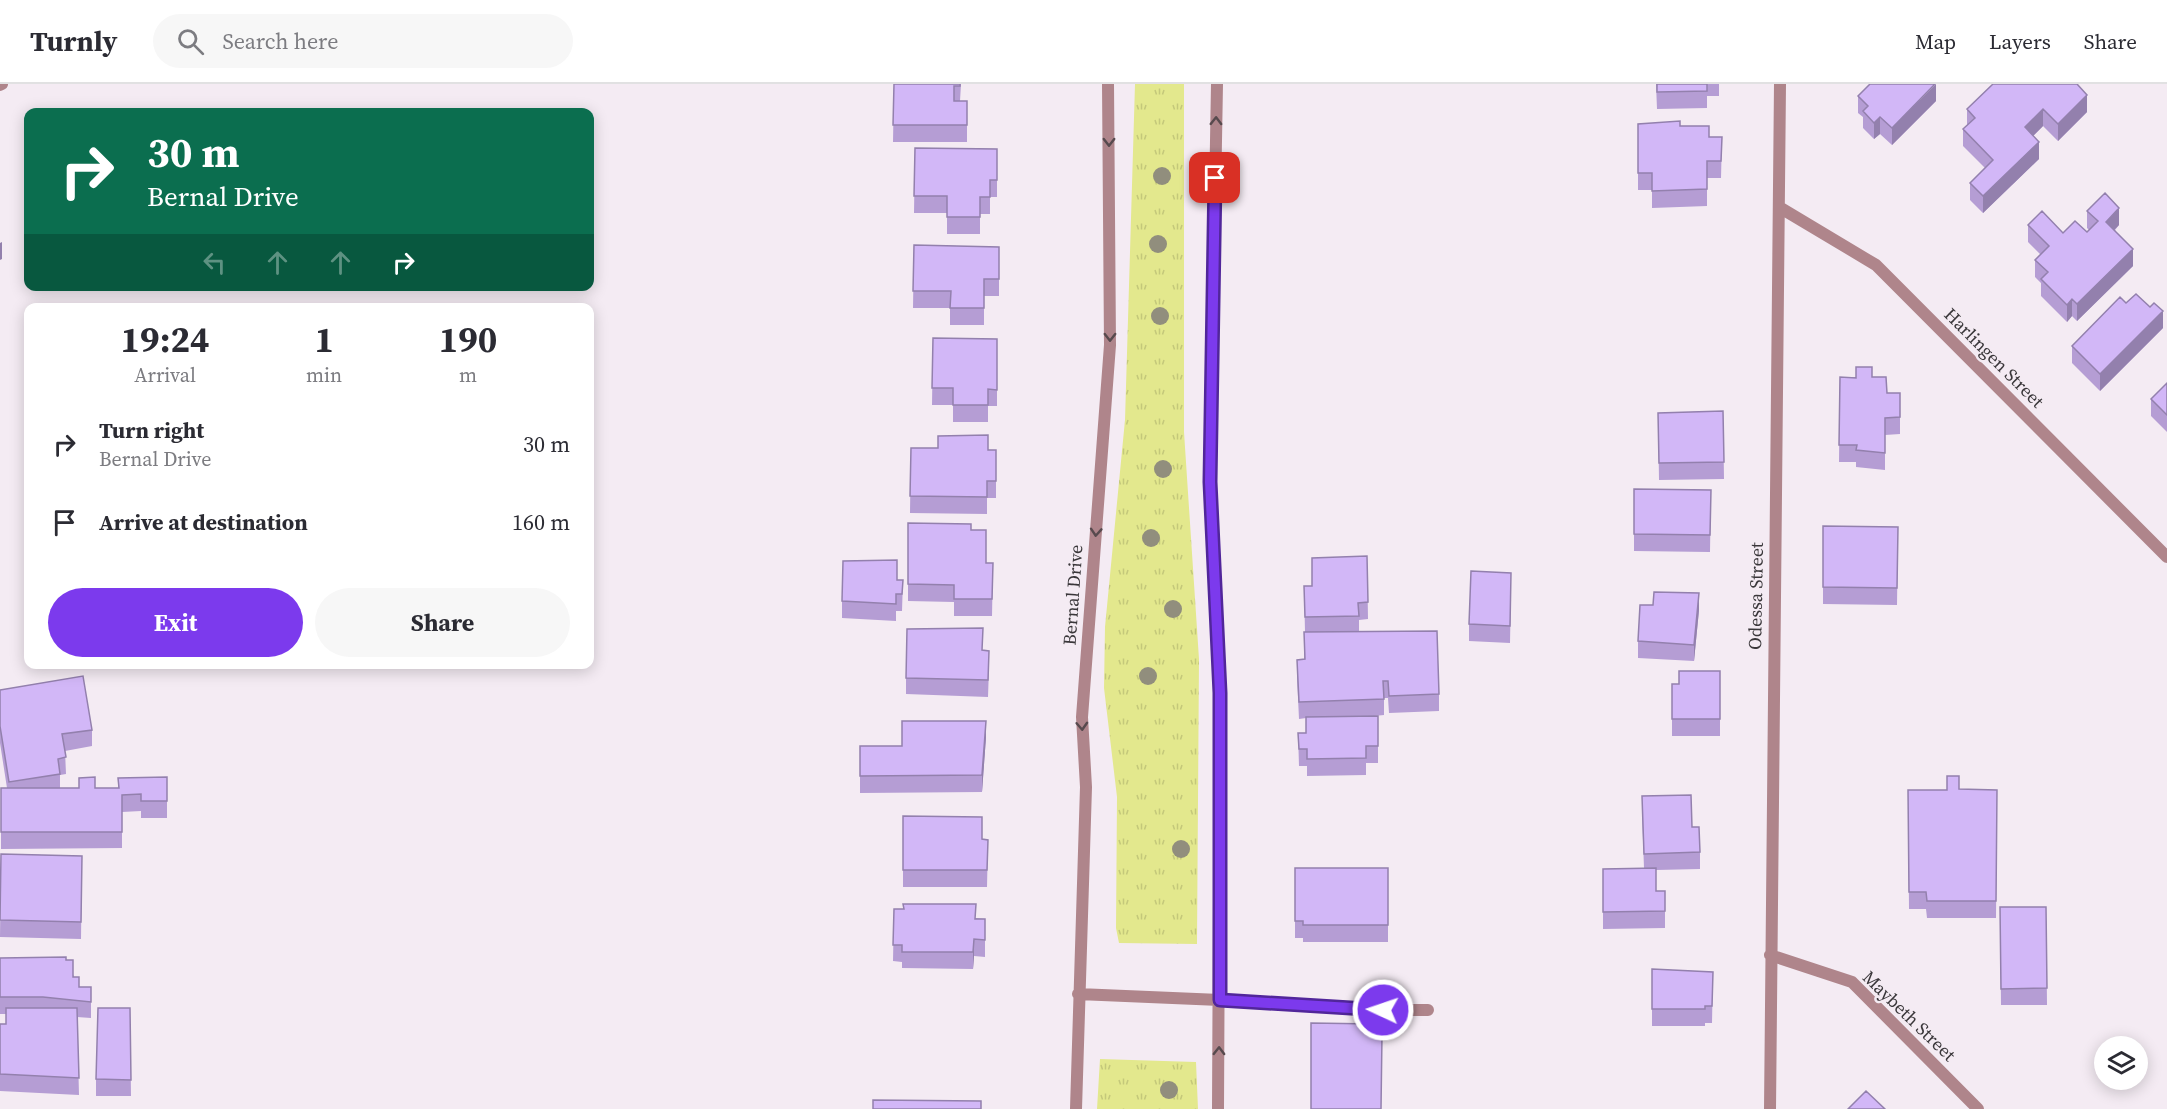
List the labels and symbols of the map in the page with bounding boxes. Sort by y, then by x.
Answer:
one-way arrow [1210,116,1222,125]
one-way arrow [1103,138,1115,147]
pin [1189,152,1240,203]
street label: Harlingen Street [1939,302,2050,413]
one-way arrow [1104,333,1116,342]
one-way arrow [1090,527,1103,536]
street label: Odessa Street [1742,542,1769,650]
street label: Bernal Drive [1057,544,1088,646]
one-way arrow [1076,722,1089,731]
street label: Maybeth Street [1857,965,1962,1067]
position arrow [1351,978,1415,1042]
one-way arrow [1213,1046,1225,1055]

